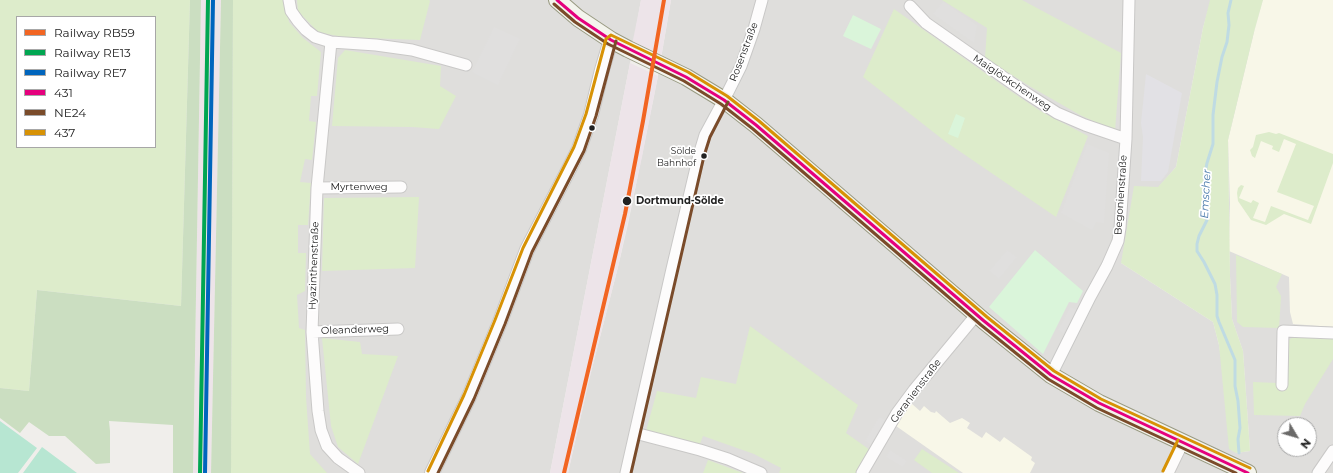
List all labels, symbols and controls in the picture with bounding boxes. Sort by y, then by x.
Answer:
legend [16,16,156,148]
street label: Rosenstraße [727,21,761,83]
text: Railway RB59 [54,25,135,40]
text: Railway RE13 [54,45,131,60]
street label: Maiglöckchenweg [971,52,1053,114]
text: Railway RE7 [54,65,127,80]
text: 431 [54,85,73,100]
text: NE24 [54,105,86,120]
unlabelled marker [587,123,597,133]
text: 437 [54,125,75,140]
place label: Sölde Bahnhof [657,146,696,167]
marker: Sölde Bahnhof [699,151,709,161]
street label: Begonienstraße [1112,155,1130,235]
water label: Emscher [1198,169,1214,219]
street label: Myrtenweg [330,181,388,193]
marker: Dortmund-Sölde [621,195,633,207]
place label: Dortmund-Sölde [636,195,724,207]
street label: Hyazinthenstraße [306,222,322,310]
street label: Oleanderweg [321,323,389,337]
street label: Geranienstraße [888,357,944,425]
north arrow [1277,417,1317,457]
text: N [1297,436,1314,452]

